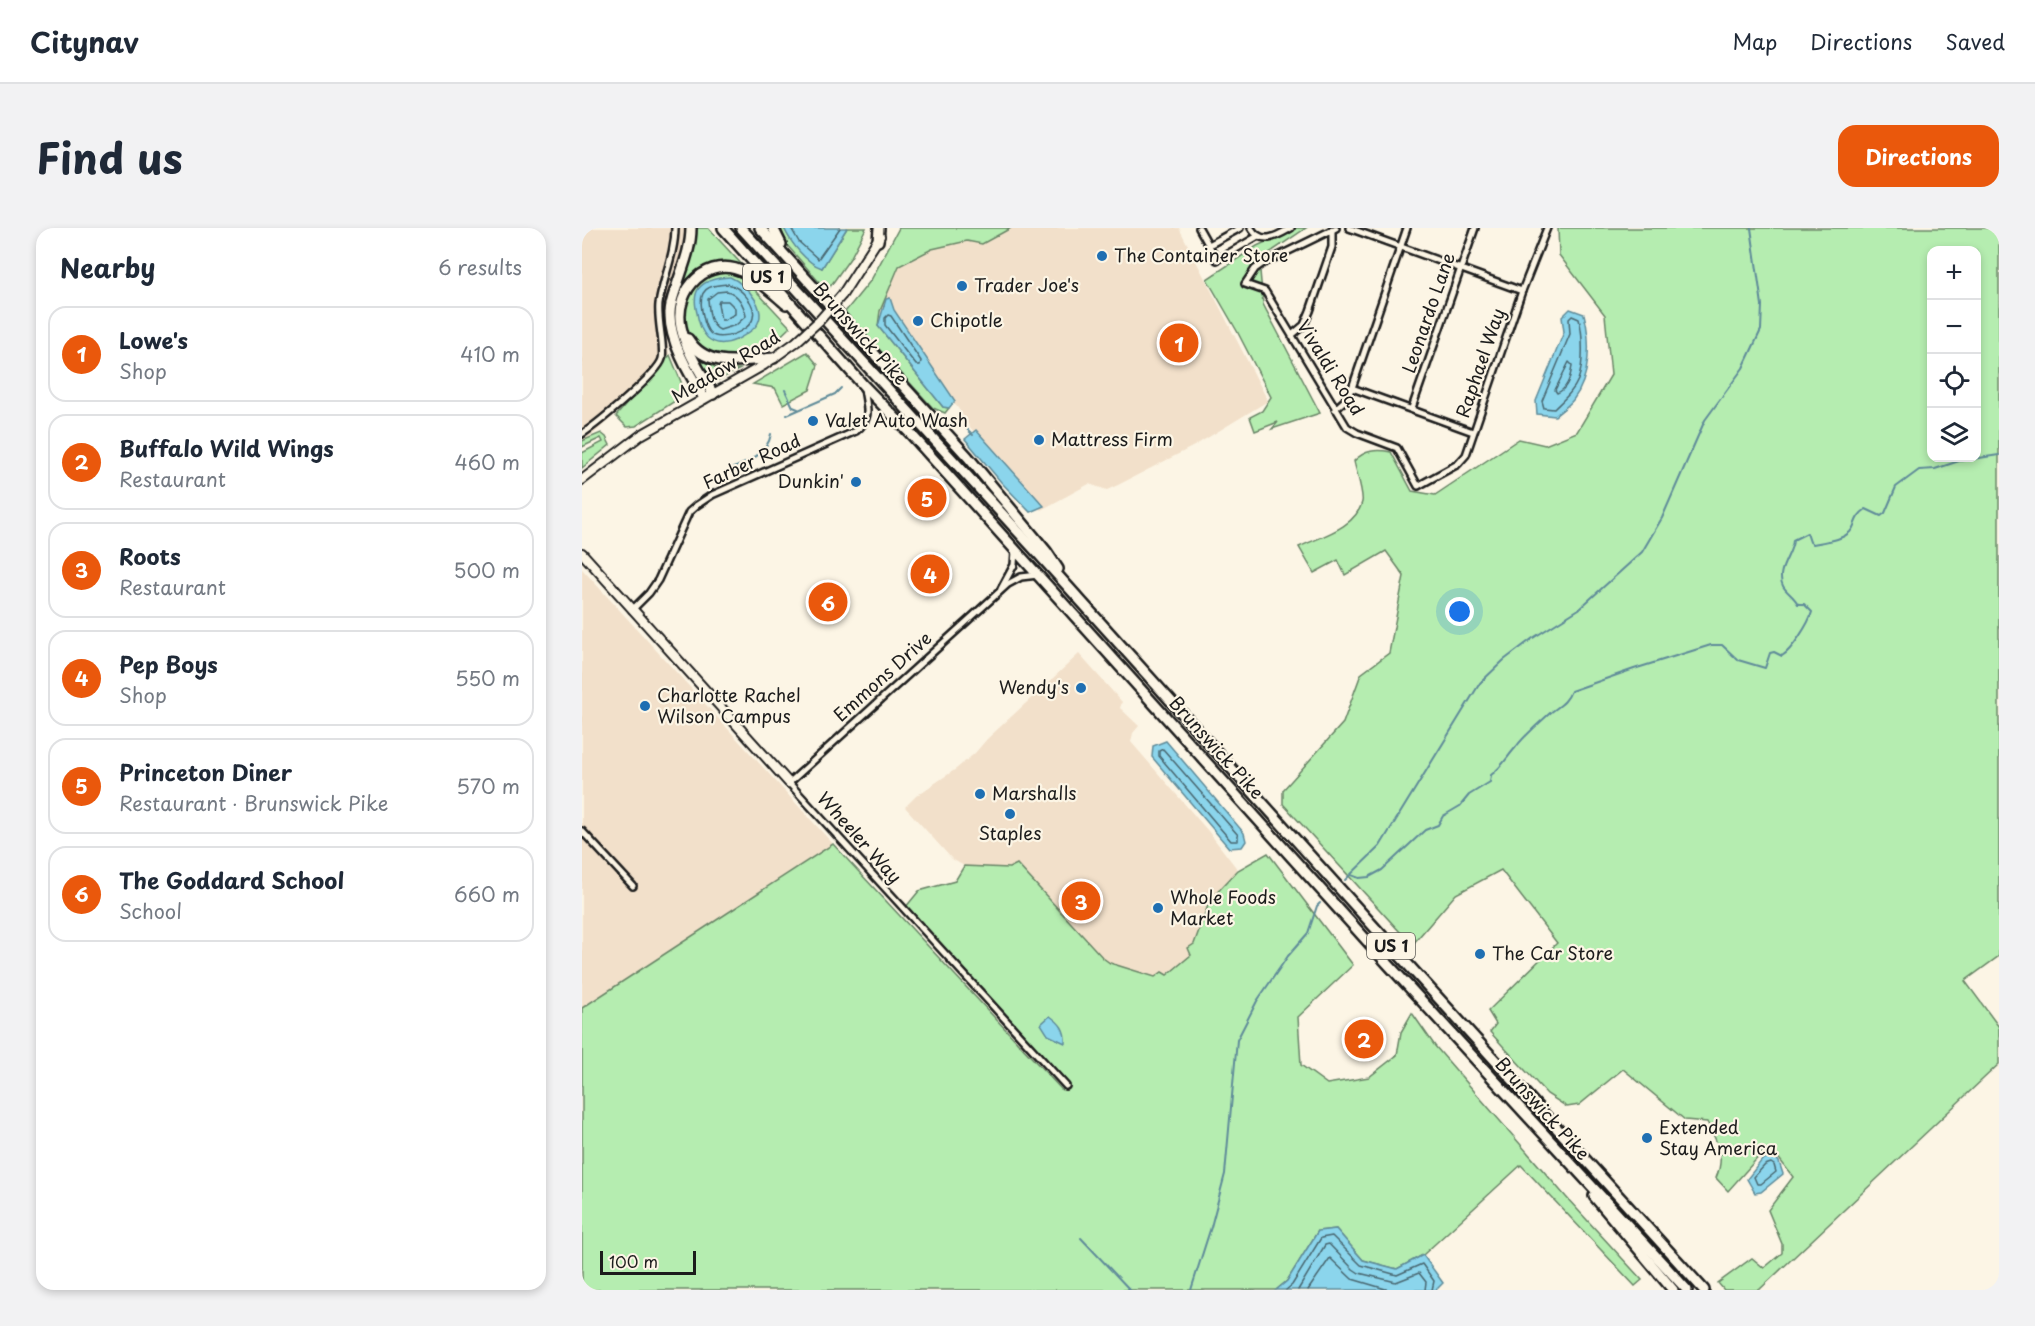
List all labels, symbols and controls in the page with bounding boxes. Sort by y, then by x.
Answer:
text: Citynav [30,20,139,63]
text: Map [1732,25,1777,57]
text: Directions [1810,25,1912,57]
text: Saved [1945,25,2005,57]
text: Find us [36,125,183,188]
button: Directions [1838,125,1999,187]
place label: The Container Store [1114,241,1288,268]
map controls [1927,246,1981,462]
button: + [1927,246,1981,300]
text: Nearby [60,248,155,287]
marker: The Container Store [1095,249,1109,263]
street label: Leonardo Lane [1394,249,1461,376]
text: 6 results [438,252,522,282]
road number: US 1 [743,264,791,290]
place label: Trader Joe's [974,271,1079,298]
street label: Brunswick Pike [807,275,915,391]
marker: Trader Joe's [955,279,969,293]
button: − [1927,300,1981,354]
street label: Raphael Way [1448,304,1511,421]
place label: Chipotle [930,306,1003,333]
marker: Chipotle [911,314,925,328]
street label: Vivaldi Road [1291,314,1372,420]
pin: 1 [1160,320,1198,366]
text: Lowe's [119,323,188,356]
street label: Meadow Road [666,323,785,409]
text: 1 [77,339,86,369]
text: 410 m [460,339,520,369]
button: locate [1927,354,1981,408]
text: Shop [119,356,167,386]
place label: Valet Auto Wash [825,406,968,433]
button: layers [1927,408,1981,462]
marker: Valet Auto Wash [806,414,820,428]
place label: Mattress Firm [1051,425,1173,452]
street label: Farber Road [698,426,805,495]
text: Buffalo Wild Wings [119,431,334,464]
marker: Mattress Firm [1032,433,1046,447]
text: 2 [74,447,89,477]
text: 460 m [454,447,520,477]
text: Restaurant [119,464,226,494]
place label: Dunkin' [778,467,844,494]
marker: Dunkin' [849,475,863,489]
pin: 5 [908,476,946,520]
text: Roots [119,539,181,572]
pin: 4 [910,552,950,596]
text: 3 [75,555,88,585]
text: 500 m [453,555,520,585]
text: Restaurant [119,572,226,602]
pin: 6 [808,580,848,625]
your location [1445,597,1474,626]
street label: Emmons Drive [827,624,937,727]
text: Pep Boys [119,647,218,680]
text: 4 [75,663,88,693]
text: 550 m [455,663,520,693]
place label: Wendy's [999,673,1069,700]
text: Shop [119,680,167,710]
place label: Charlotte Rachel Wilson Campus [657,681,801,729]
marker: Wendy's [1074,681,1088,695]
street label: Brunswick Pike [1163,689,1271,805]
marker: Charlotte Rachel Wilson Campus [638,699,652,713]
text: Princeton Diner [119,755,292,788]
text: 5 [75,771,88,801]
text: 570 m [456,771,520,801]
place label: Marshalls [992,779,1077,806]
street label: Wheeler Way [812,785,909,889]
marker: Marshalls [973,787,987,801]
text: Restaurant · Brunswick Pike [119,788,388,818]
marker: Staples [1003,807,1017,821]
place label: Staples [979,819,1042,846]
text: The Goddard School [119,863,344,896]
pin: 3 [1062,878,1100,924]
text: 6 [74,879,89,909]
text: 660 m [454,879,520,909]
place label: Whole Foods Market [1170,883,1276,931]
text: School [119,896,182,926]
marker: Whole Foods Market [1151,901,1165,915]
road number: US 1 [1367,933,1415,959]
place label: The Car Store [1492,939,1613,966]
marker: The Car Store [1473,947,1487,961]
pin: 2 [1344,1016,1384,1062]
street label: Brunswick Pike [1489,1050,1597,1166]
place label: Extended Stay America [1659,1113,1778,1161]
marker: Extended Stay America [1640,1131,1654,1145]
scale bar [600,1248,696,1276]
text: 100 m [609,1249,658,1273]

